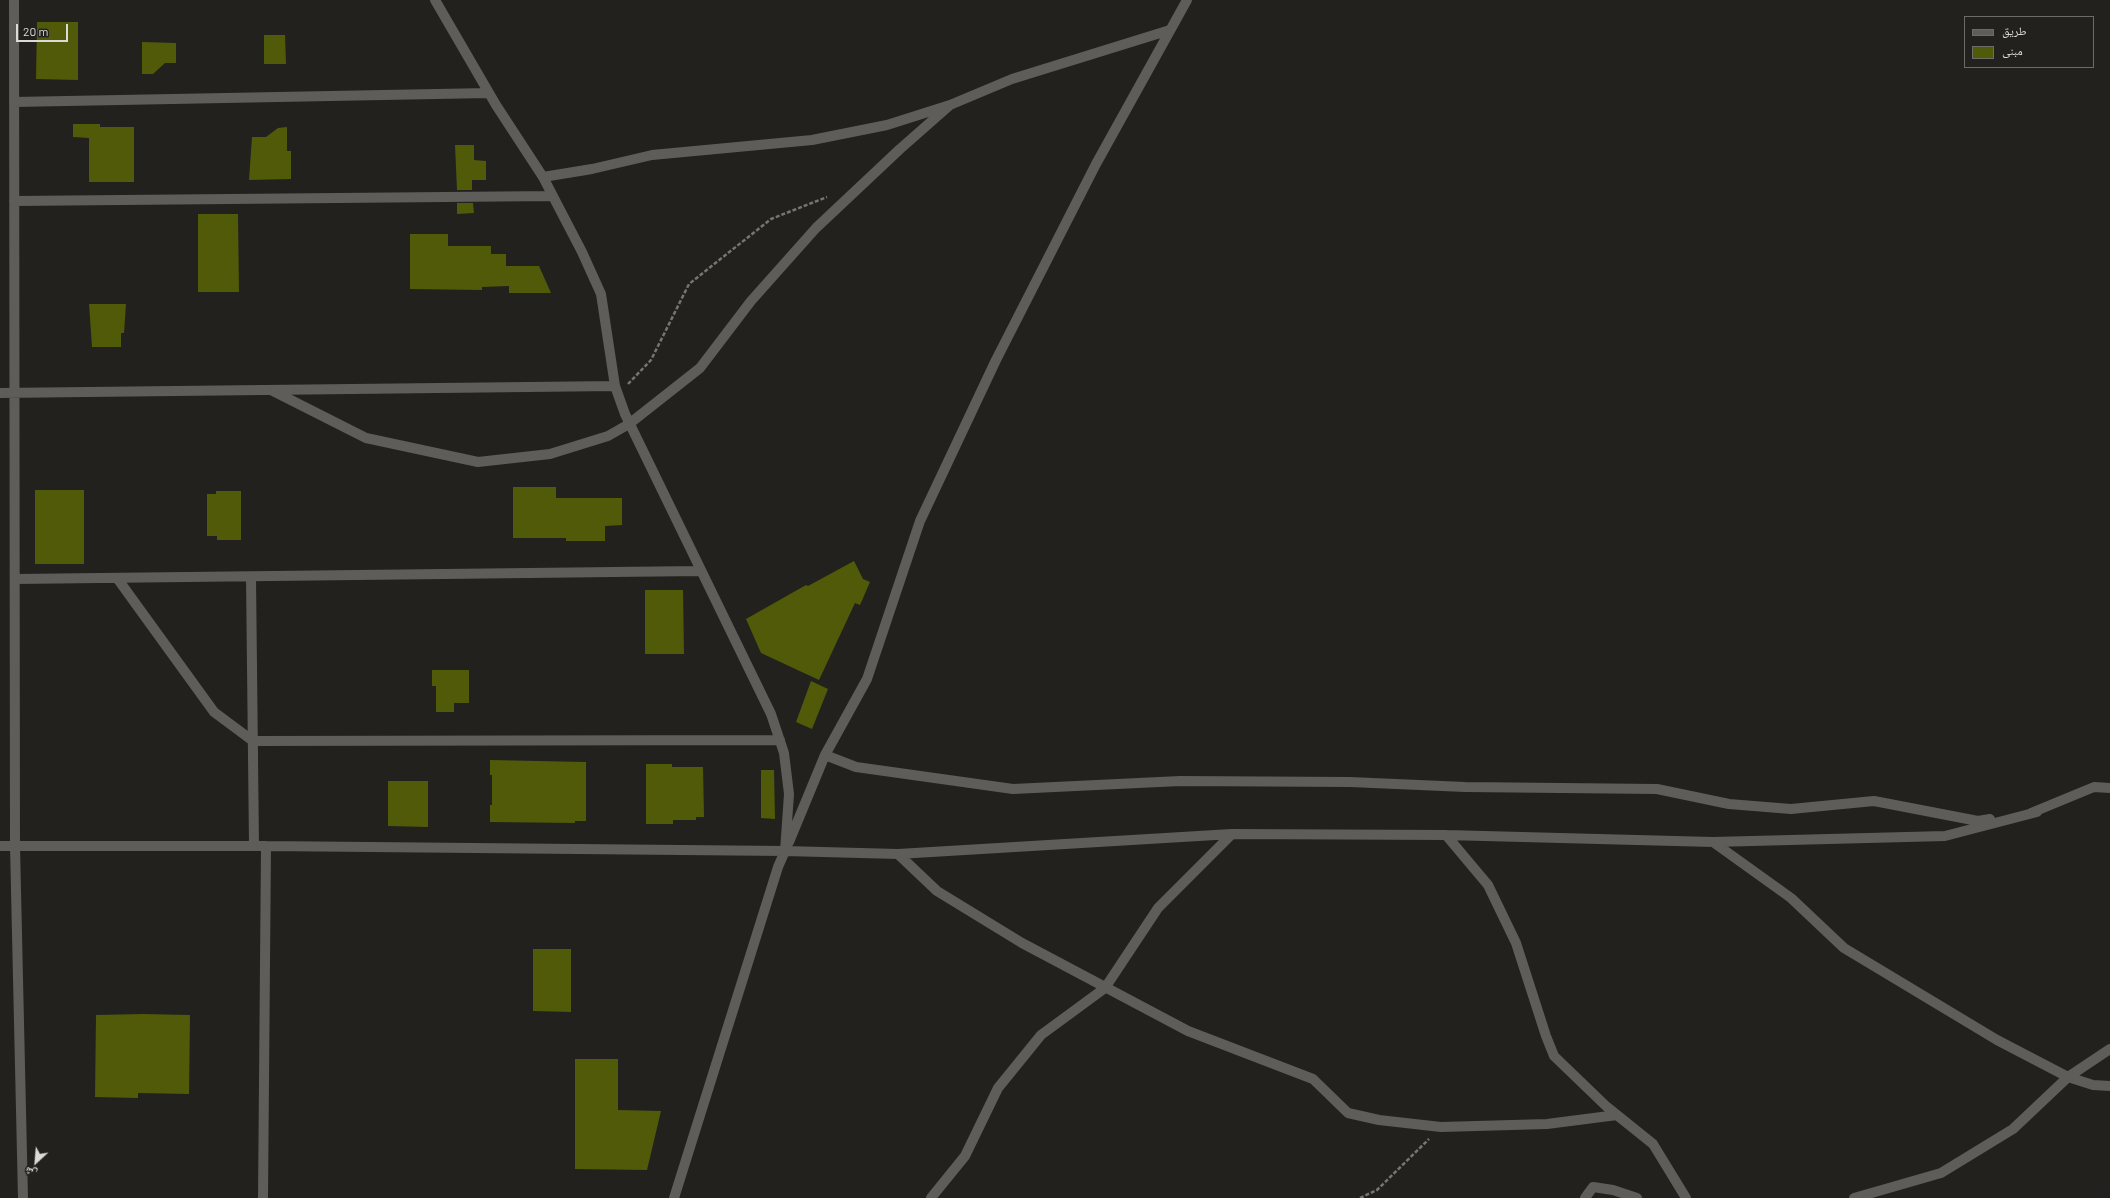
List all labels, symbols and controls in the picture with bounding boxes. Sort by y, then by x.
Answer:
scale bar [18,16,70,42]
legend [1964,16,2094,68]
text: طريق [2002,23,2027,37]
text: 20 m [23,24,49,38]
text: مبنى [2002,43,2023,57]
north arrow [16,1142,56,1182]
text: ش [22,1165,39,1182]

